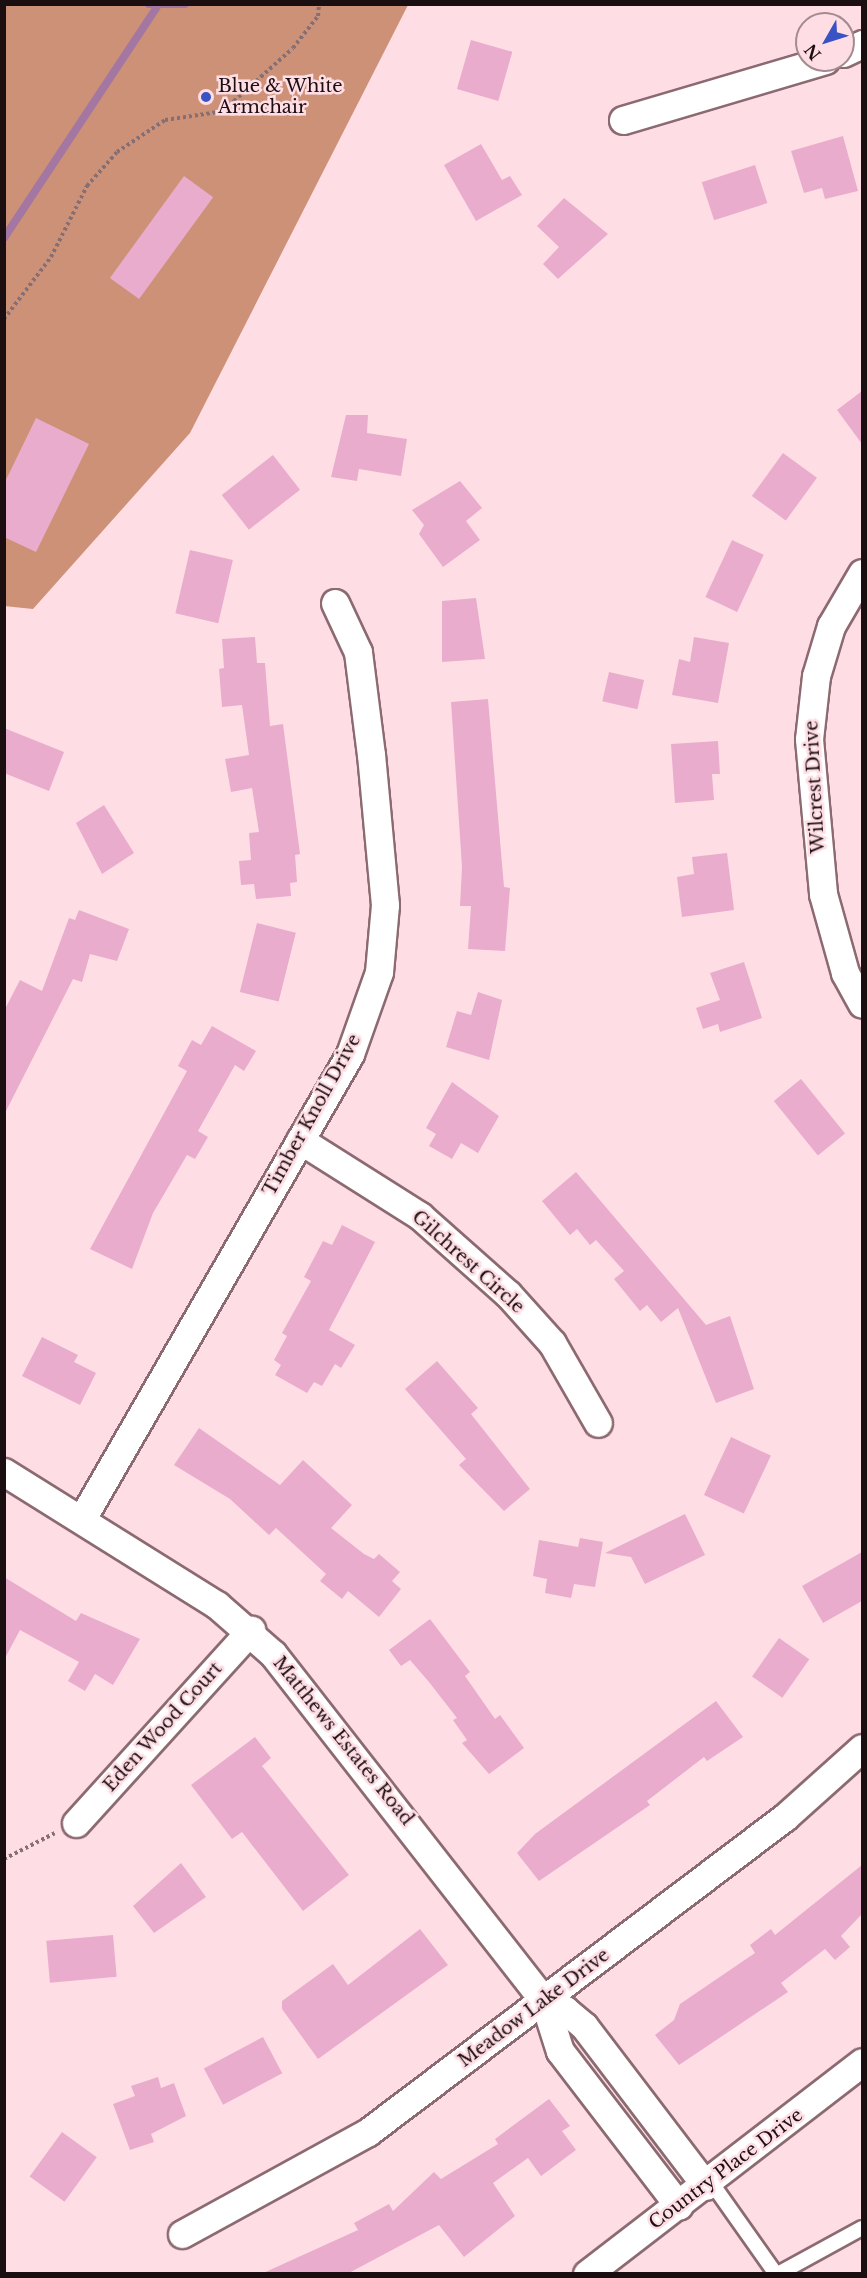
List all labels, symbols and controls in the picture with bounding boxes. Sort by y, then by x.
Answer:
north arrow [795,12,855,72]
text: N [800,40,825,64]
place label: Blue & White Armchair [218,76,343,118]
marker: Blue & White Armchair [199,90,213,104]
street label: Wilcrest Drive [801,720,829,854]
street label: Timber Knoll Drive [259,1030,365,1200]
street label: Gilchrest Circle [408,1206,528,1318]
street label: Matthews Estates Road [268,1652,418,1830]
street label: Eden Wood Court [99,1658,227,1796]
street label: Meadow Lake Drive [454,1944,614,2072]
street label: Country Place Drive [645,2104,807,2234]

